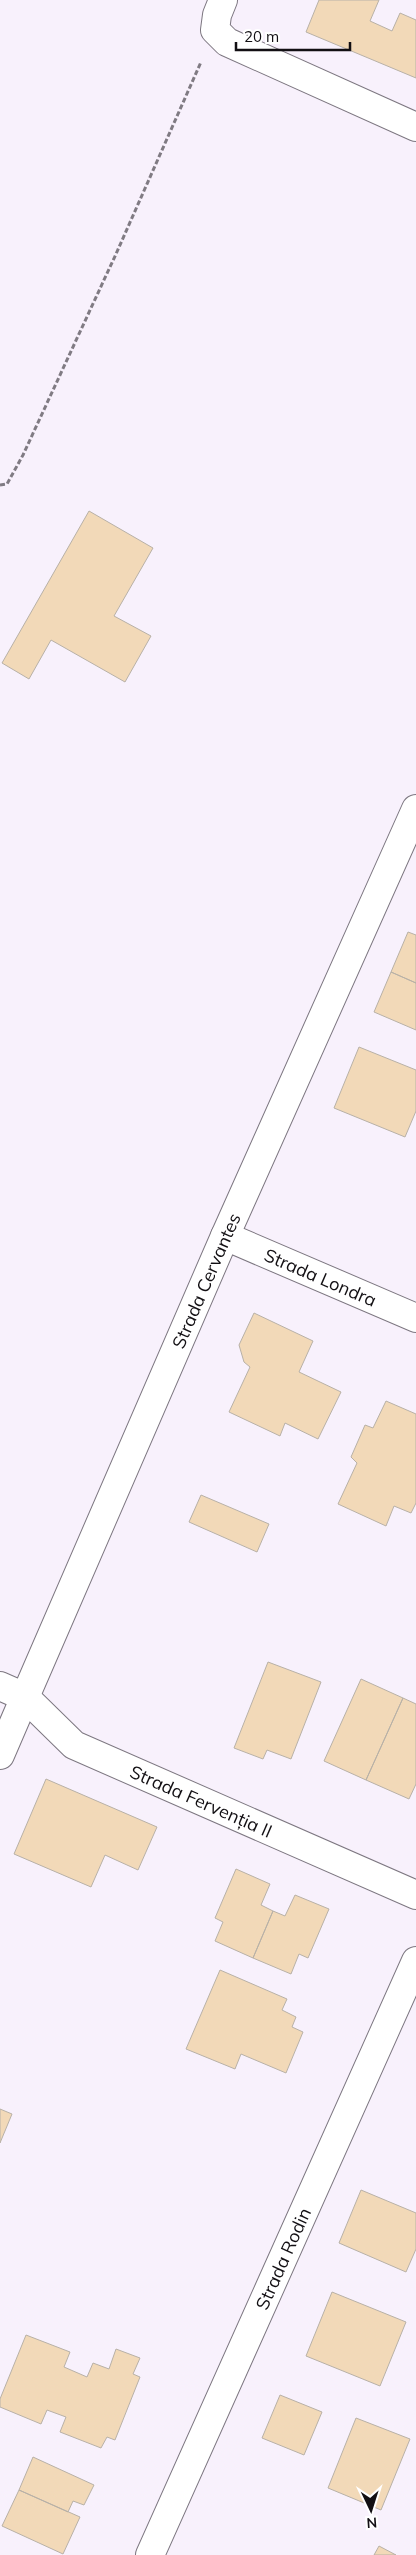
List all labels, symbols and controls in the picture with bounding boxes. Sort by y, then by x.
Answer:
scale bar [236,20,350,52]
text: 20 m [244,27,279,46]
street label: Strada Cervantes [166,1209,245,1352]
street label: Strada Londra [261,1243,380,1311]
street label: Strada Fervenția II [127,1760,276,1842]
street label: Strada Rodin [250,2204,316,2313]
north arrow [346,2485,396,2535]
text: N [366,2514,378,2532]

